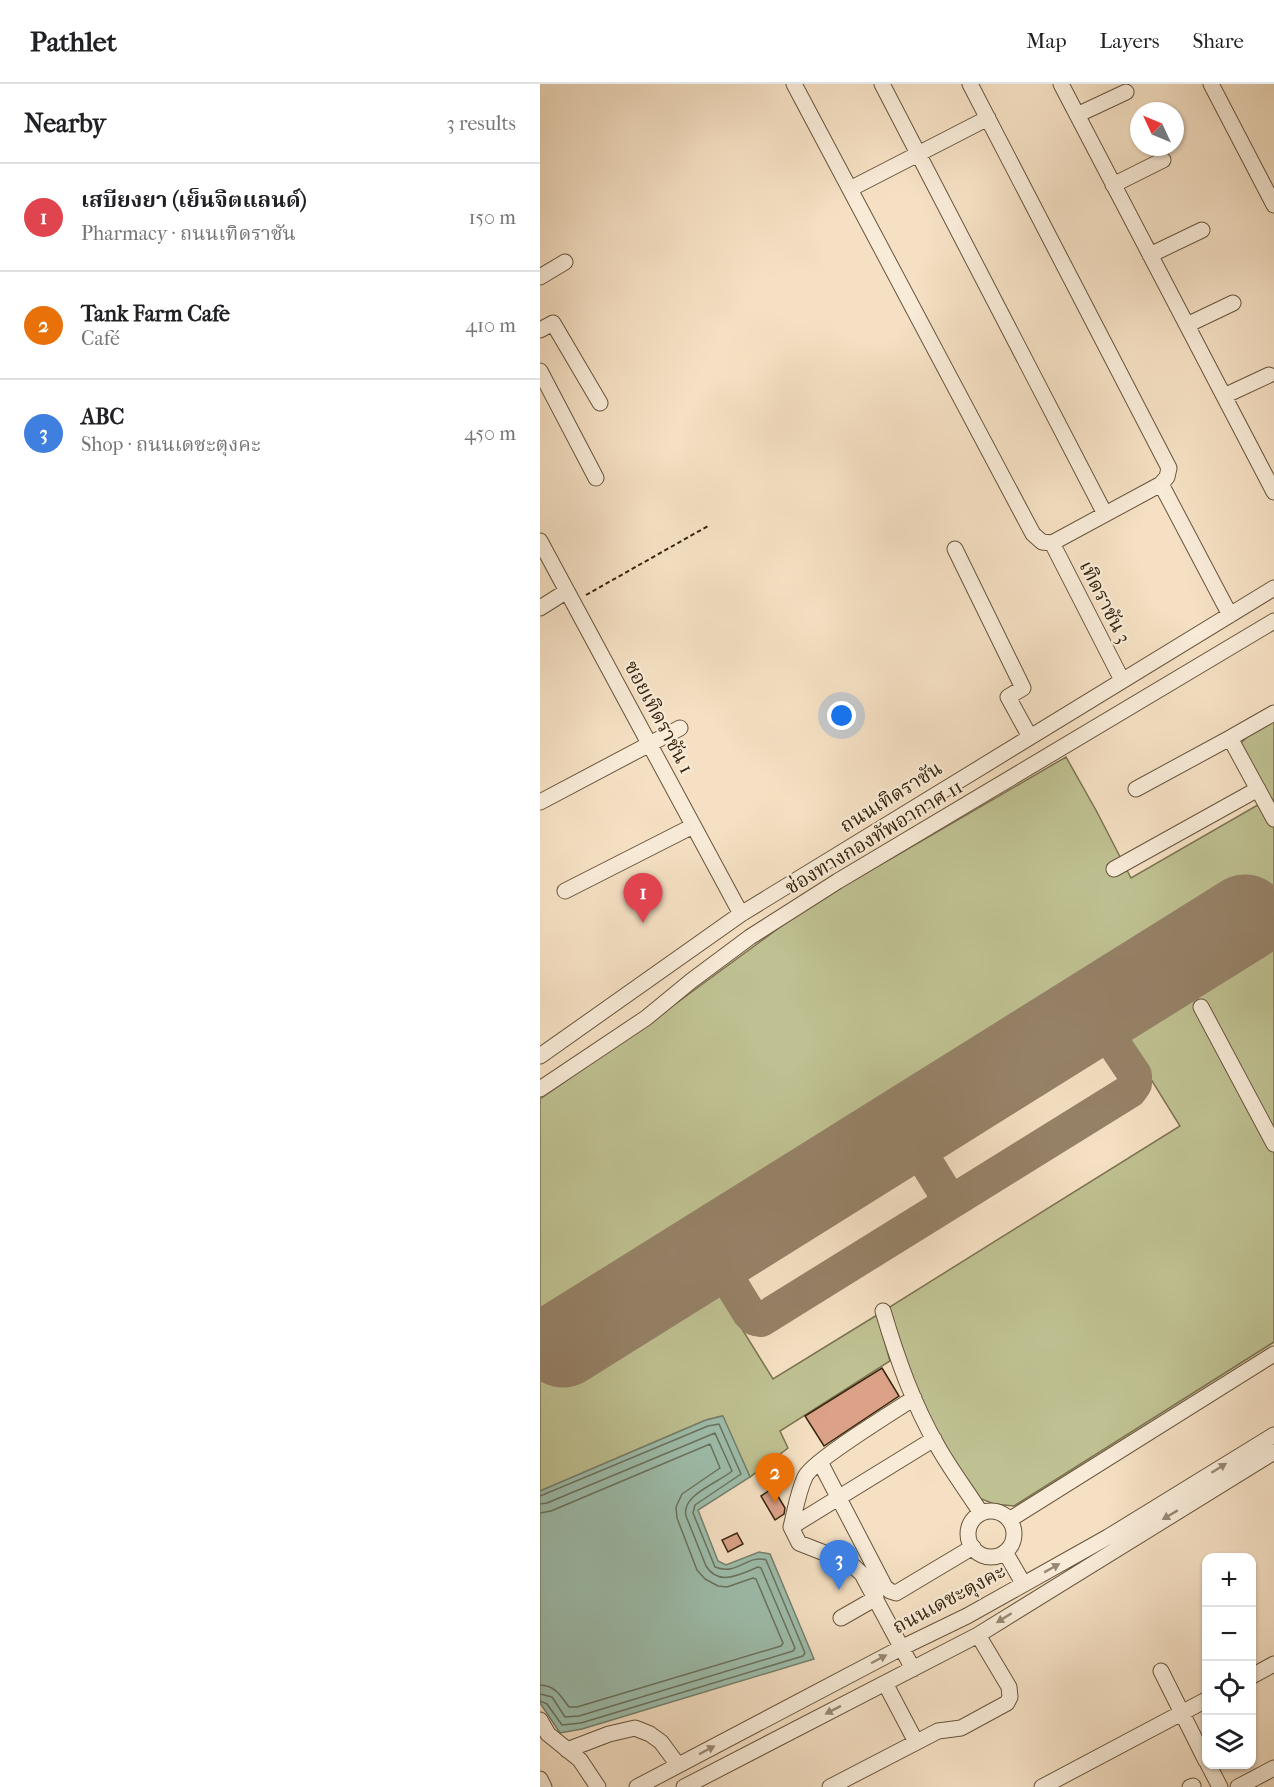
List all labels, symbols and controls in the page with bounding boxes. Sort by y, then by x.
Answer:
text: Pathlet [30,25,117,58]
text: Map [1026,29,1067,53]
text: Layers [1100,29,1159,53]
text: Share [1192,29,1244,53]
north arrow [1130,102,1184,156]
text: Nearby [24,108,106,139]
text: 3 results [447,112,516,135]
text: เสบียงยา (เย็นจิตแลนด์) [81,187,307,213]
text: 1 [40,206,47,229]
text: 150 m [468,206,516,229]
text: Pharmacy · ถนนเทิดราชัน [81,222,296,245]
text: Tank Farm Cafe [81,301,230,327]
text: 2 [38,314,49,337]
text: 410 m [465,314,516,337]
text: Café [81,327,120,350]
text: ABC [81,404,124,430]
text: 3 [39,422,48,445]
text: 450 m [464,422,516,445]
text: Shop · ถนนเดชะตุงคะ [81,433,261,456]
street label: เทิดราชัน 3 [1074,557,1136,647]
street label: ซอยเทิดราชัน 1 [620,657,698,777]
your location [827,701,856,730]
street label: ถนนเทิดราชัน [836,757,946,837]
street label: ช่องทางกองทัพอากาศ 11 [781,775,967,899]
pin: 1 [624,874,662,923]
pin: 2 [756,1454,794,1503]
one-way arrow [1211,1463,1227,1474]
one-way arrow [1162,1510,1178,1521]
pin: 3 [820,1540,858,1590]
map controls [1202,1553,1256,1769]
button: + [1202,1553,1256,1607]
street label: ถนนเดชะตุงคะ [889,1560,1010,1639]
one-way arrow [1043,1563,1060,1573]
button: − [1202,1607,1256,1661]
one-way arrow [996,1613,1013,1624]
one-way arrow [871,1654,888,1664]
button: locate [1202,1661,1256,1715]
one-way arrow [824,1705,841,1715]
button: layers [1202,1715,1256,1769]
one-way arrow [699,1745,716,1755]

